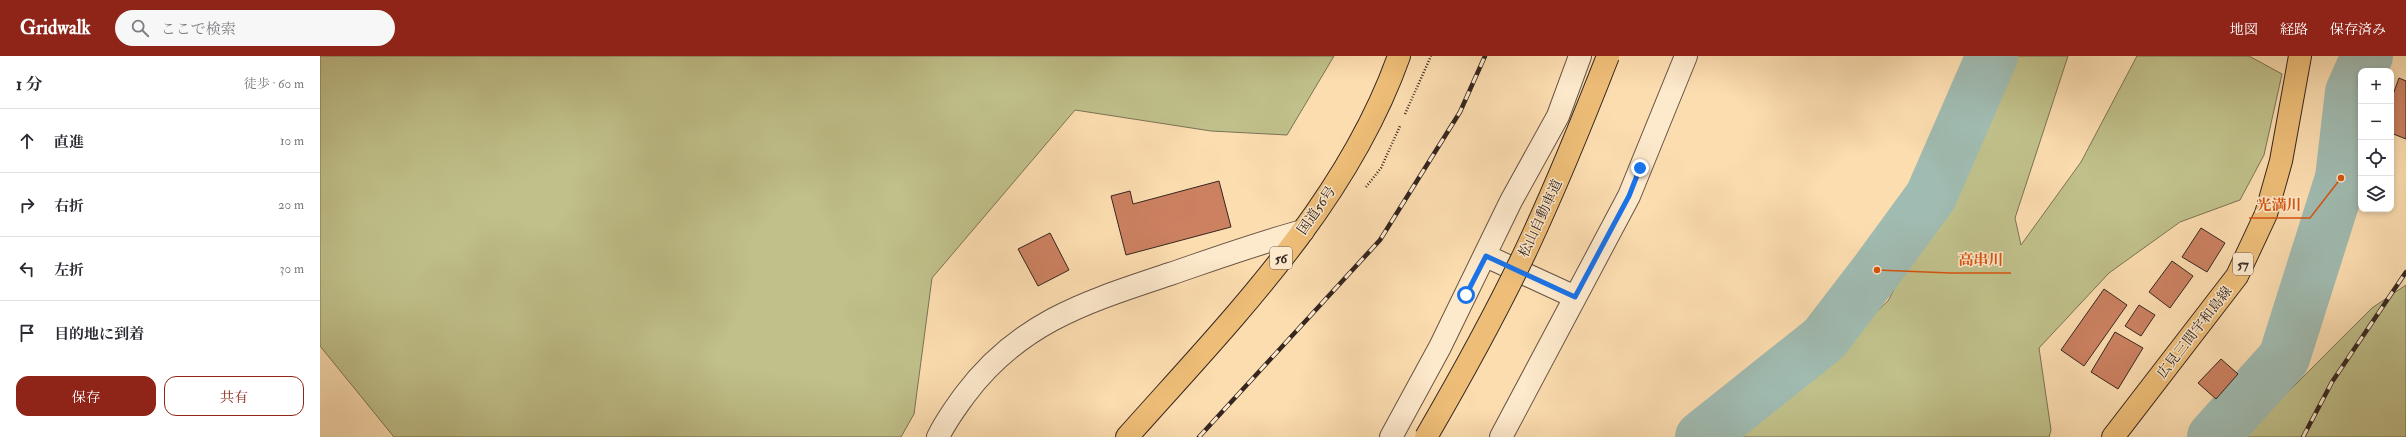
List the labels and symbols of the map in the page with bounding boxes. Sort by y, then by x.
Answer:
route end [1631,159,1649,177]
street label: 松山自動車道 [1515,177,1566,260]
street label: 国道56号 [1294,183,1339,238]
callout: 光満川 [2249,191,2310,218]
text: 光満川 [2256,196,2302,215]
callout: 高串川 [1950,246,2011,273]
road number: 56 [1270,247,1292,269]
text: 高串川 [1958,251,2004,270]
road number: 57 [2233,253,2253,275]
street label: 広見三間宇和島線 [2153,283,2236,382]
route start [1457,286,1475,304]

